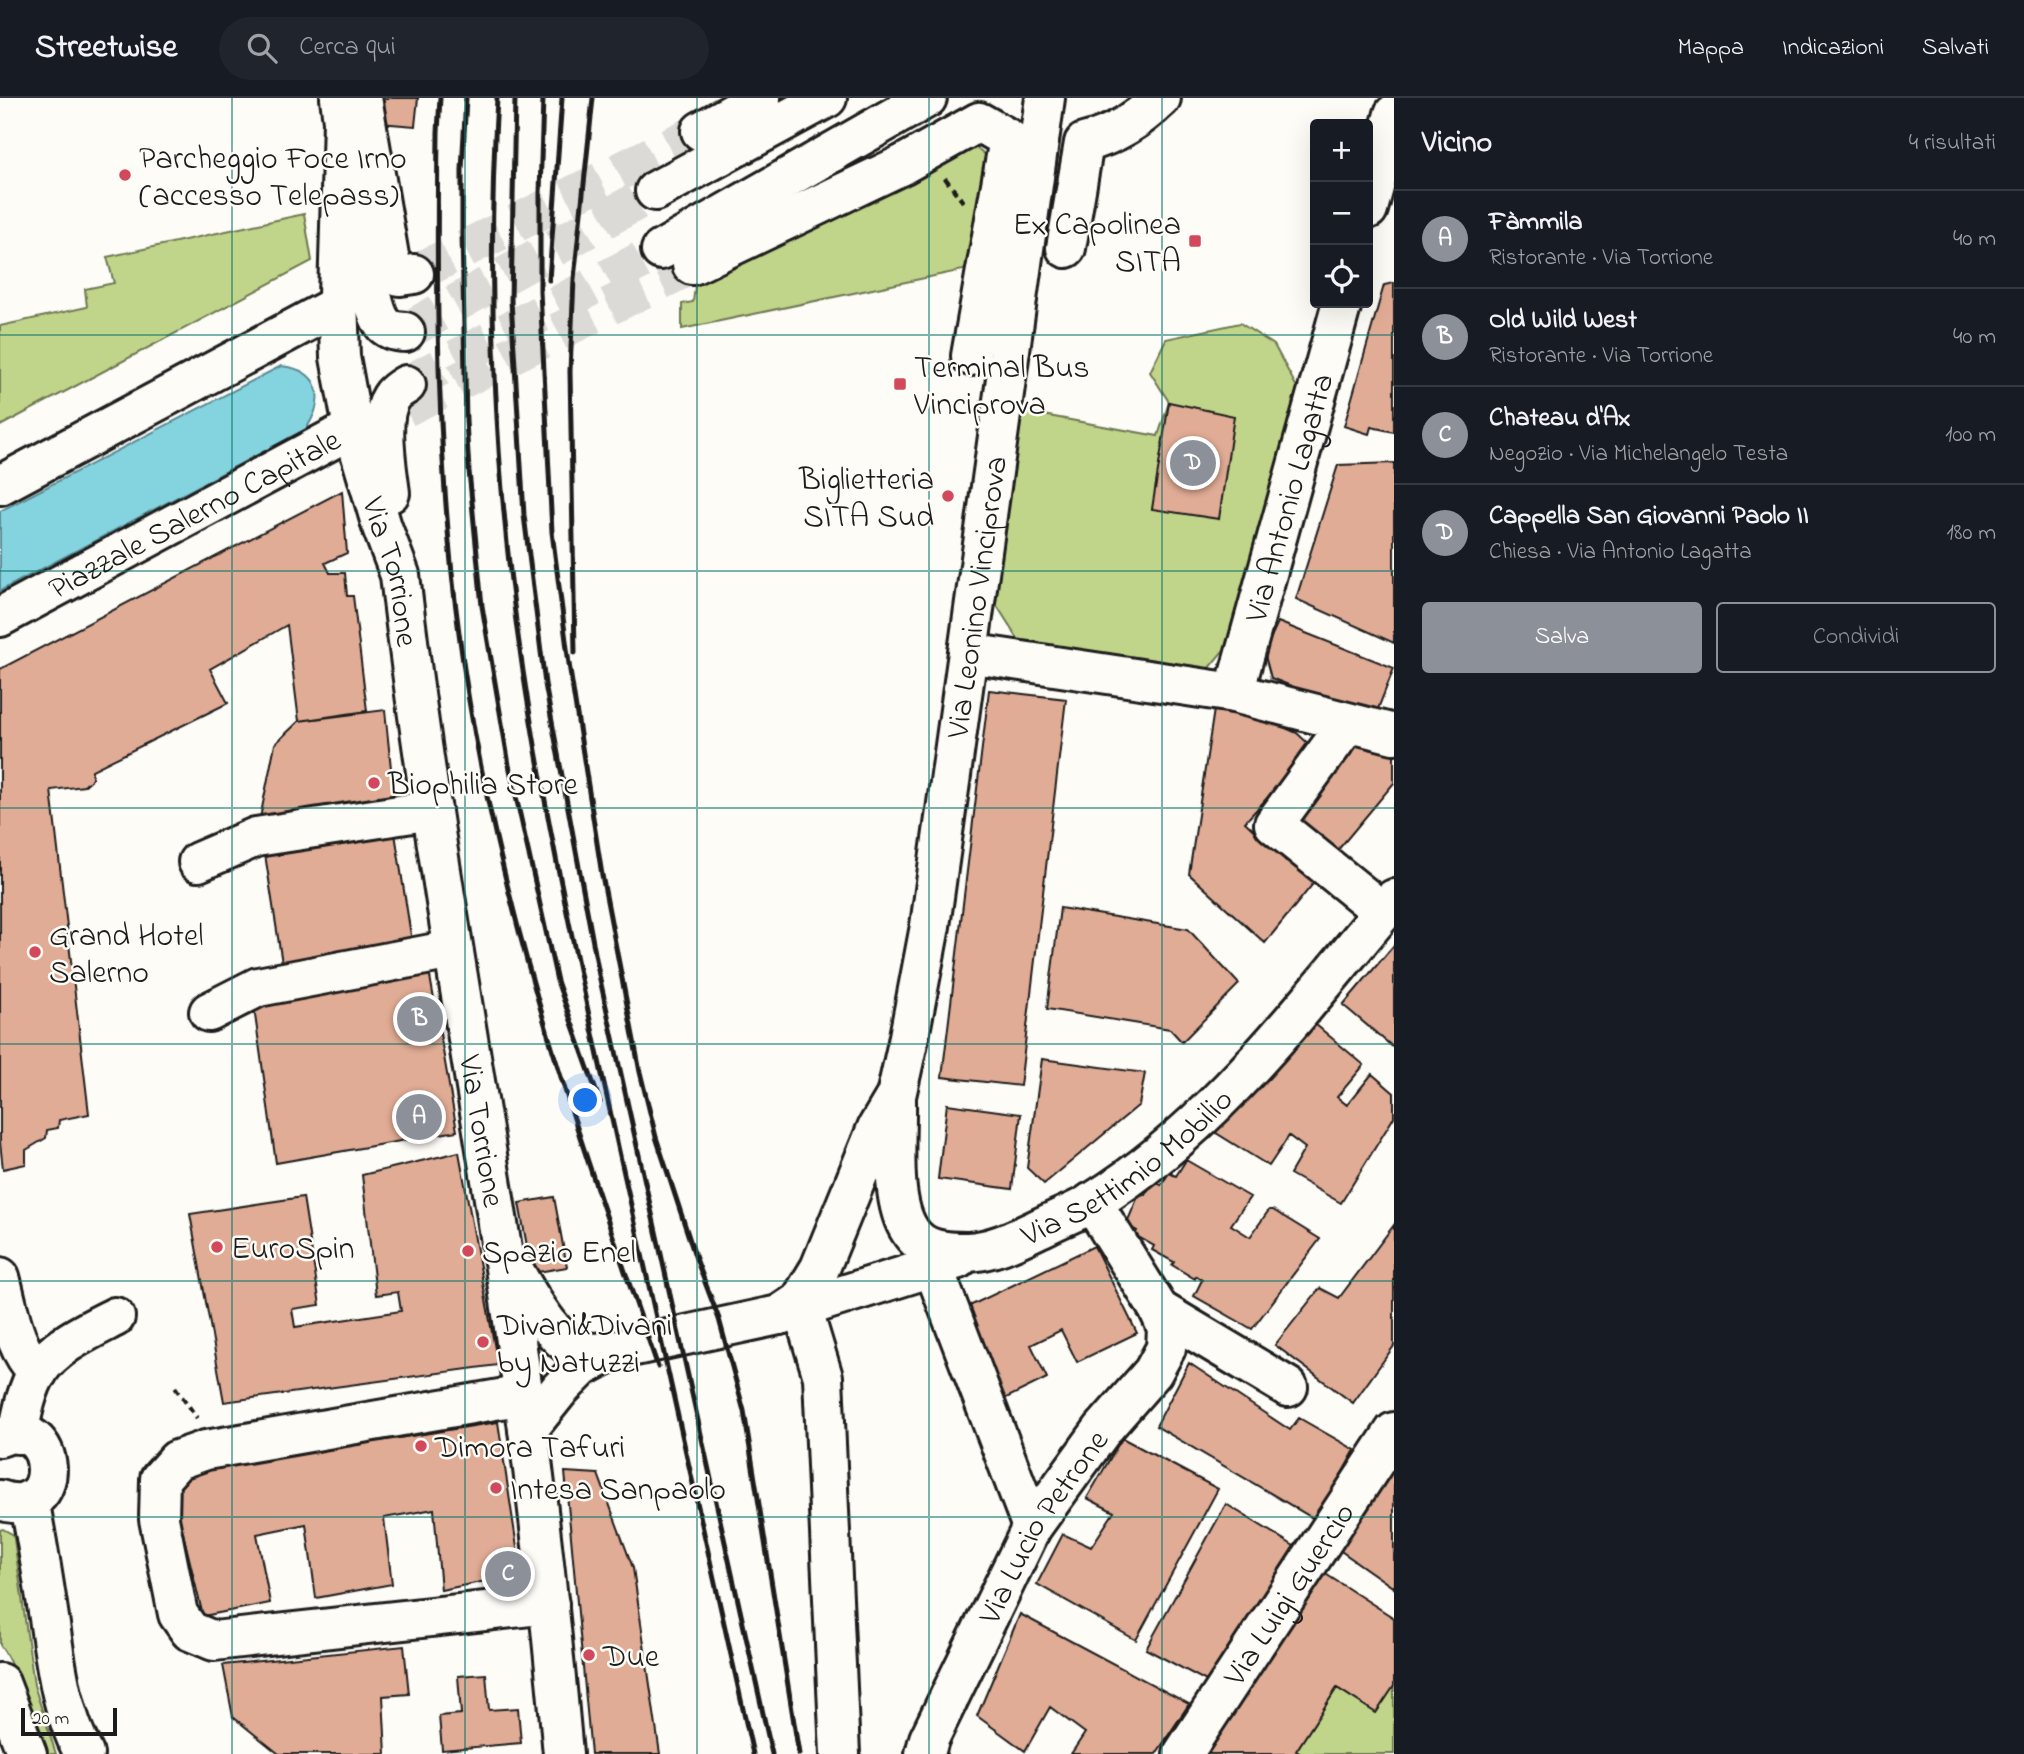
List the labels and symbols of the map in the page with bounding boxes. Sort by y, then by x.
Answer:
place label: Parcheggio Foce Irno (accesso Telepass) [139,137,407,221]
marker: Parcheggio Foce Irno (accesso Telepass) [117,167,133,183]
place label: Ex Capolinea SITA [1013,203,1181,287]
marker: Ex Capolinea SITA [1187,233,1203,249]
place label: Terminal Bus Vinciprova [913,346,1090,430]
street label: Via Antonio Lagatta [1234,368,1348,629]
marker: Terminal Bus Vinciprova [892,376,908,392]
street label: Piazzale Salerno Capitale [41,418,351,614]
pin: D [1170,437,1216,489]
street label: Via Leonino Vinciprova [936,453,1022,742]
place label: Biglietteria SITA Sud [798,458,934,542]
marker: Biglietteria SITA Sud [940,488,956,504]
street label: Via Torrione [347,491,429,651]
place label: Biophilia Store [387,763,579,810]
marker: Biophilia Store [366,775,382,791]
place label: Grand Hotel Salerno [49,914,204,998]
marker: Grand Hotel Salerno [27,944,43,960]
pin: B [397,993,443,1045]
street label: Via Torrione [444,1051,515,1212]
street label: Via Settimio Mobilio [1013,1079,1245,1261]
your location [568,1083,602,1117]
pin: A [396,1091,442,1143]
place label: EuroSpin [231,1227,355,1274]
place label: Spazio Enel [482,1231,636,1278]
marker: EuroSpin [209,1239,225,1255]
marker: Spazio Enel [460,1243,476,1259]
place label: Divani&Divani by Natuzzi [496,1304,672,1388]
marker: Divani&Divani by Natuzzi [475,1334,491,1350]
street label: Via Lucio Petrone [968,1421,1122,1634]
place label: Dimora Tafuri [434,1426,625,1473]
marker: Dimora Tafuri [413,1438,429,1454]
place label: Intesa Sanpaolo [510,1468,726,1515]
marker: Intesa Sanpaolo [488,1480,504,1496]
street label: Via Luigi Guercio [1213,1494,1369,1697]
pin: C [485,1548,531,1600]
place label: Due [602,1635,660,1682]
marker: Due [581,1647,597,1663]
scale bar [21,1705,117,1737]

